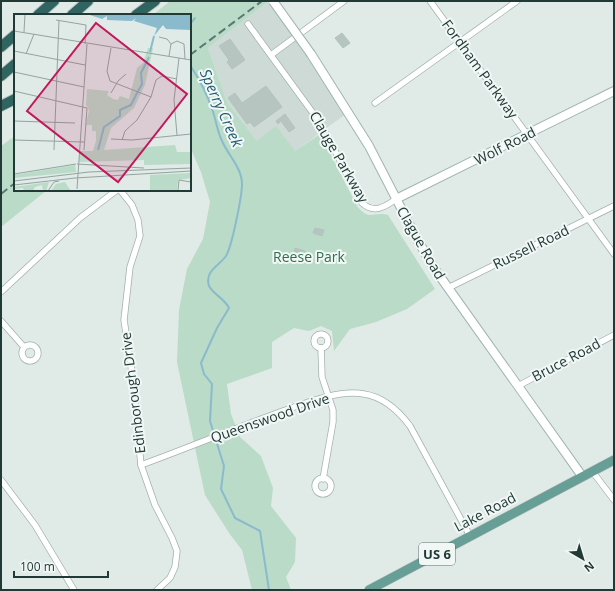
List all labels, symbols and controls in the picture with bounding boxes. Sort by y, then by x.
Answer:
inset map [14,14,191,191]
street label: Fordham Parkway [438,15,523,123]
water label: Sperry Creek [196,65,248,150]
street label: Clauge Parkway [306,108,374,207]
street label: Wolf Road [471,122,539,169]
street label: Clague Road [393,203,450,283]
street label: Russell Road [490,220,572,273]
park label: Reese Park [273,247,346,266]
street label: Edinborough Drive [116,331,149,455]
street label: Bruce Road [528,334,603,386]
street label: Queenswood Drive [208,388,332,447]
street label: Lake Road [451,487,519,536]
north arrow [563,539,603,579]
road number: US 6 [419,543,455,565]
scale bar [14,553,108,579]
text: 100 m [20,558,55,575]
text: N [581,559,598,576]

